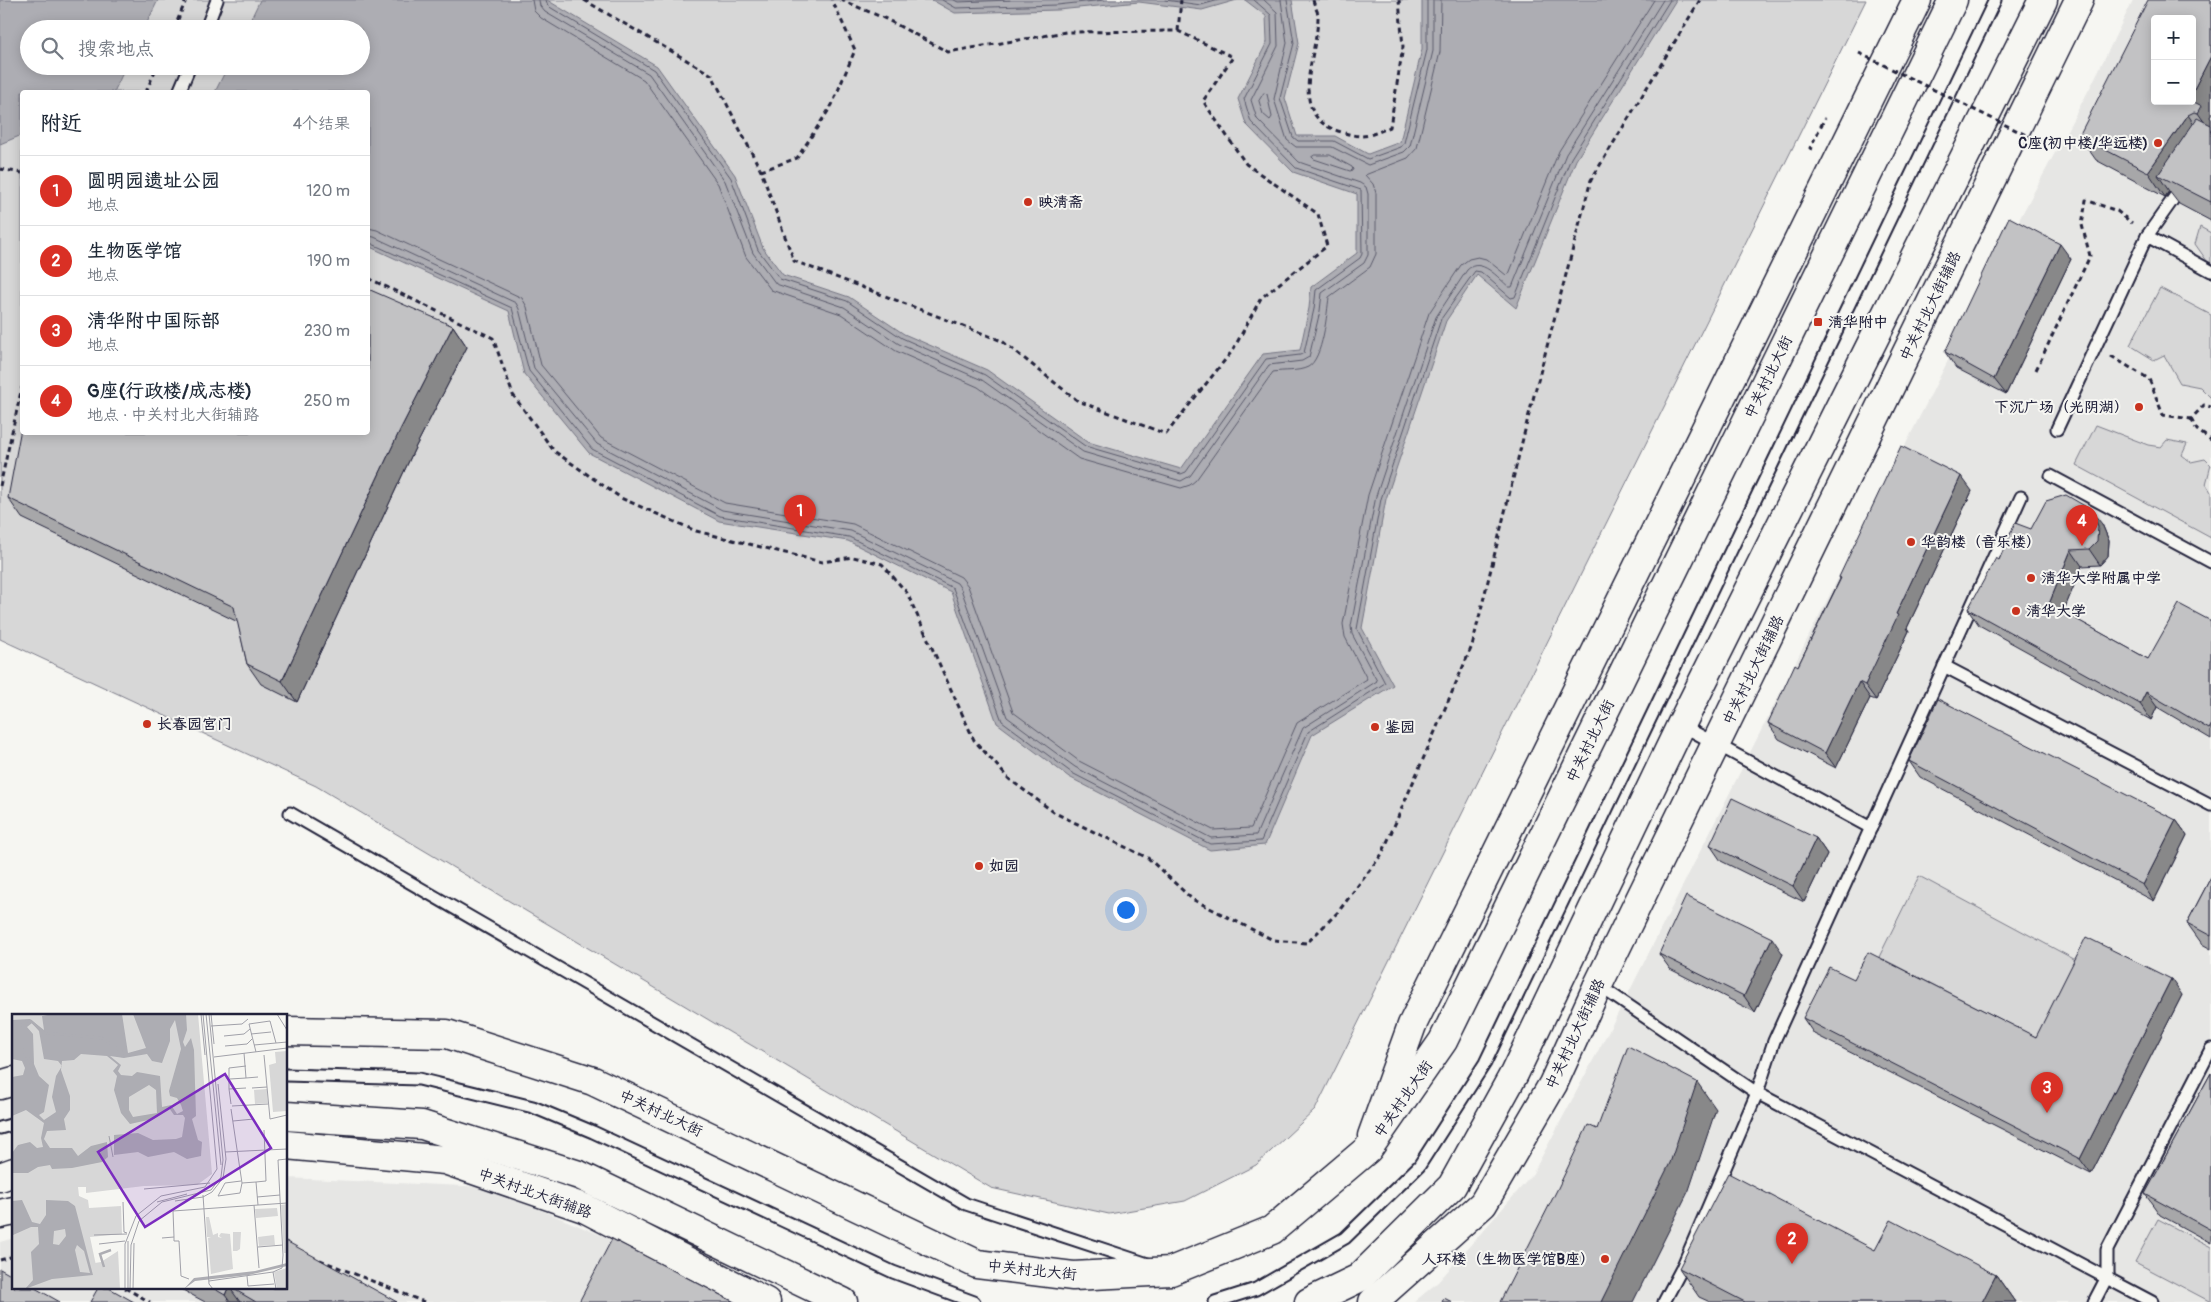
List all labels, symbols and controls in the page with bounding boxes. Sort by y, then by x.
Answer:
map controls [2151,15,2196,105]
button: + [2151,15,2196,60]
search box [20,20,370,75]
icon: search [38,34,66,62]
text: 搜索地点 [78,37,154,61]
button: − [2151,60,2196,105]
text: 附近 [40,110,82,137]
text: 4个结果 [293,114,350,134]
place label: C座(初中楼/华远楼) [2018,134,2148,153]
marker: C座(初中楼/华远楼) [2152,137,2164,149]
text: 圆明园遗址公园 [87,169,220,193]
text: 1 [53,181,59,201]
text: 120 m [306,181,350,201]
place label: 映清斋 [1038,193,1083,212]
text: 地点 [87,195,119,215]
marker: 映清斋 [1022,196,1034,208]
text: 生物医学馆 [87,239,182,263]
street label: 中关村北大街辅路 [1896,248,1965,364]
text: 2 [52,251,60,271]
text: 190 m [307,251,350,271]
text: 地点 [87,265,119,285]
text: 清华附中国际部 [87,309,220,333]
place label: 清华附中 [1828,313,1888,332]
marker: 清华附中 [1812,316,1824,328]
text: 3 [52,321,60,341]
text: 230 m [304,321,350,341]
street label: 中关村北大街 [1740,333,1797,422]
text: 地点 [87,335,119,355]
text: G座(行政楼/成志楼) [87,379,252,403]
text: 4 [51,391,61,411]
text: 250 m [304,391,350,411]
place label: 下沉广场（光阴湖） [1994,398,2129,417]
marker: 下沉广场（光阴湖） [2133,401,2145,413]
text: 地点 · 中关村北大街辅路 [87,405,259,425]
pin: 1 [784,495,816,536]
pin: 4 [2066,505,2098,546]
place label: 华韵楼（音乐楼） [1921,533,2041,552]
marker: 华韵楼（音乐楼） [1905,536,1917,548]
place label: 清华大学附属中学 [2041,569,2161,588]
marker: 清华大学附属中学 [2025,572,2037,584]
place label: 清华大学 [2026,602,2086,621]
marker: 清华大学 [2010,605,2022,617]
street label: 中关村北大街辅路 [1719,612,1788,728]
street label: 中关村北大街 [1562,697,1619,786]
place label: 长春园宫门 [157,715,232,734]
marker: 长春园宫门 [141,718,153,730]
place label: 鉴园 [1385,718,1415,737]
marker: 鉴园 [1369,721,1381,733]
place label: 如园 [989,857,1019,876]
marker: 如园 [973,860,985,872]
your location [1113,897,1139,923]
street label: 中关村北大街辅路 [1541,976,1609,1093]
inset map [12,1014,288,1290]
street label: 中关村北大街 [1370,1057,1437,1142]
pin: 3 [2031,1072,2063,1113]
street label: 中关村北大街 [616,1086,706,1141]
street label: 中关村北大街辅路 [475,1164,594,1223]
pin: 2 [1776,1223,1808,1264]
place label: 人环楼（生物医学馆B座） [1422,1250,1595,1269]
marker: 人环楼（生物医学馆B座） [1599,1253,1611,1265]
street label: 中关村北大街 [986,1256,1078,1285]

